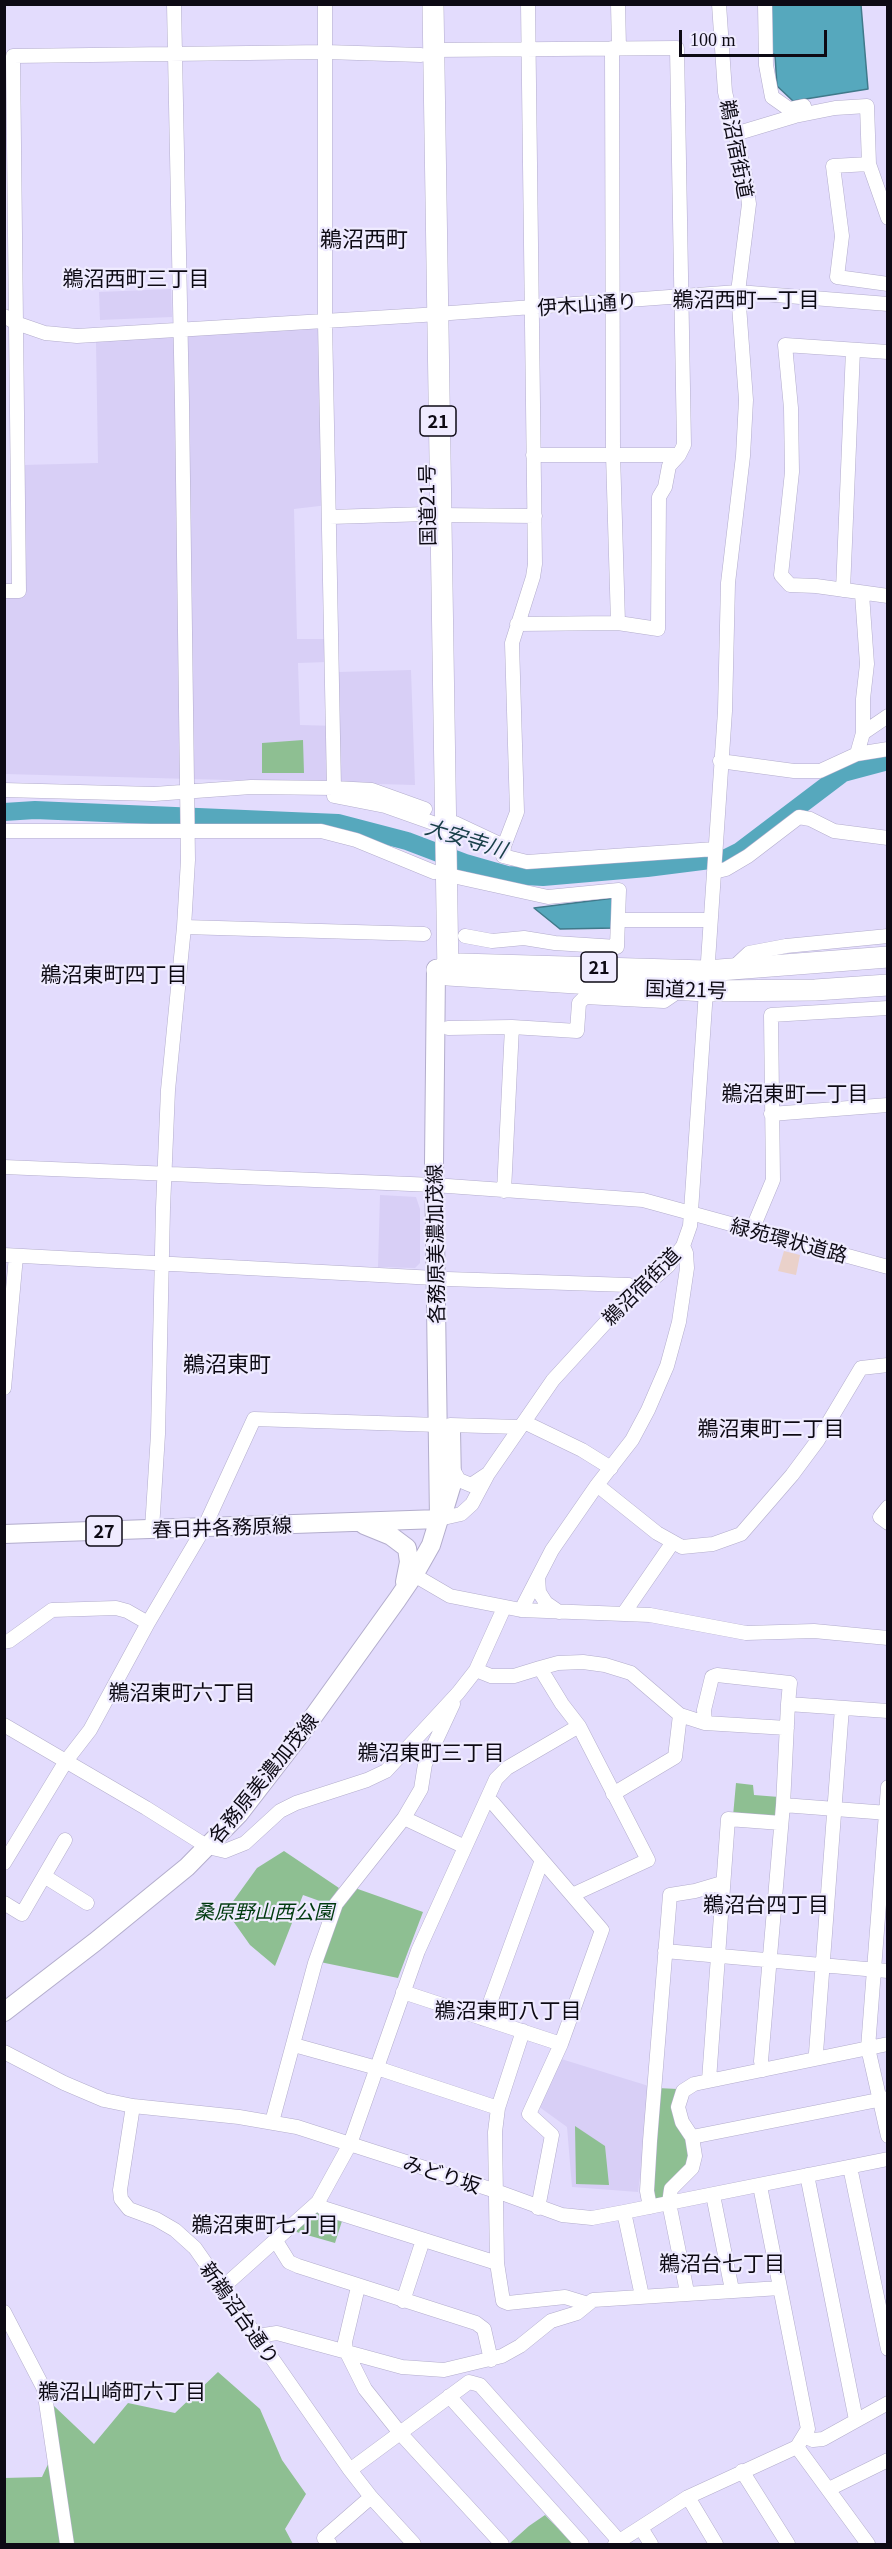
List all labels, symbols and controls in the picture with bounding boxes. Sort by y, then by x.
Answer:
scale bar [682,18,830,56]
text: 100 m [690,30,736,50]
street label: 鵜沼宿街道 [716,98,758,200]
district label: 鵜沼西町 [320,226,408,252]
district label: 鵜沼西町三丁目 [63,265,209,291]
district label: 鵜沼西町一丁目 [673,286,819,312]
street label: 伊木山通り [536,289,638,319]
road number: 21 [420,406,456,436]
street label: 国道21号 [414,464,440,546]
water label: 大安寺川 [422,814,510,862]
road number: 21 [581,952,617,982]
district label: 鵜沼東町四丁目 [41,961,187,987]
street label: 国道21号 [645,976,727,1002]
district label: 鵜沼東町一丁目 [722,1080,868,1106]
street label: 各務原美濃加茂線 [422,1164,448,1324]
street label: 緑苑環状道路 [728,1213,850,1267]
street label: 鵜沼宿街道 [597,1242,685,1330]
district label: 鵜沼東町 [183,1351,271,1377]
district label: 鵜沼東町二丁目 [698,1415,844,1441]
street label: 春日井各務原線 [152,1513,292,1541]
road number: 27 [86,1516,122,1546]
district label: 鵜沼東町六丁目 [109,1679,255,1705]
street label: 各務原美濃加茂線 [203,1708,323,1848]
district label: 鵜沼東町三丁目 [358,1739,504,1765]
district label: 鵜沼台四丁目 [703,1891,829,1917]
park label: 桑原野山西公園 [194,1899,334,1923]
district label: 鵜沼東町八丁目 [435,1997,581,2023]
street label: みどり坂 [400,2150,484,2198]
district label: 鵜沼東町七丁目 [192,2211,338,2237]
district label: 鵜沼台七丁目 [659,2250,785,2276]
street label: 新鵜沼台通り [196,2257,284,2369]
district label: 鵜沼山崎町六丁目 [38,2378,206,2404]

